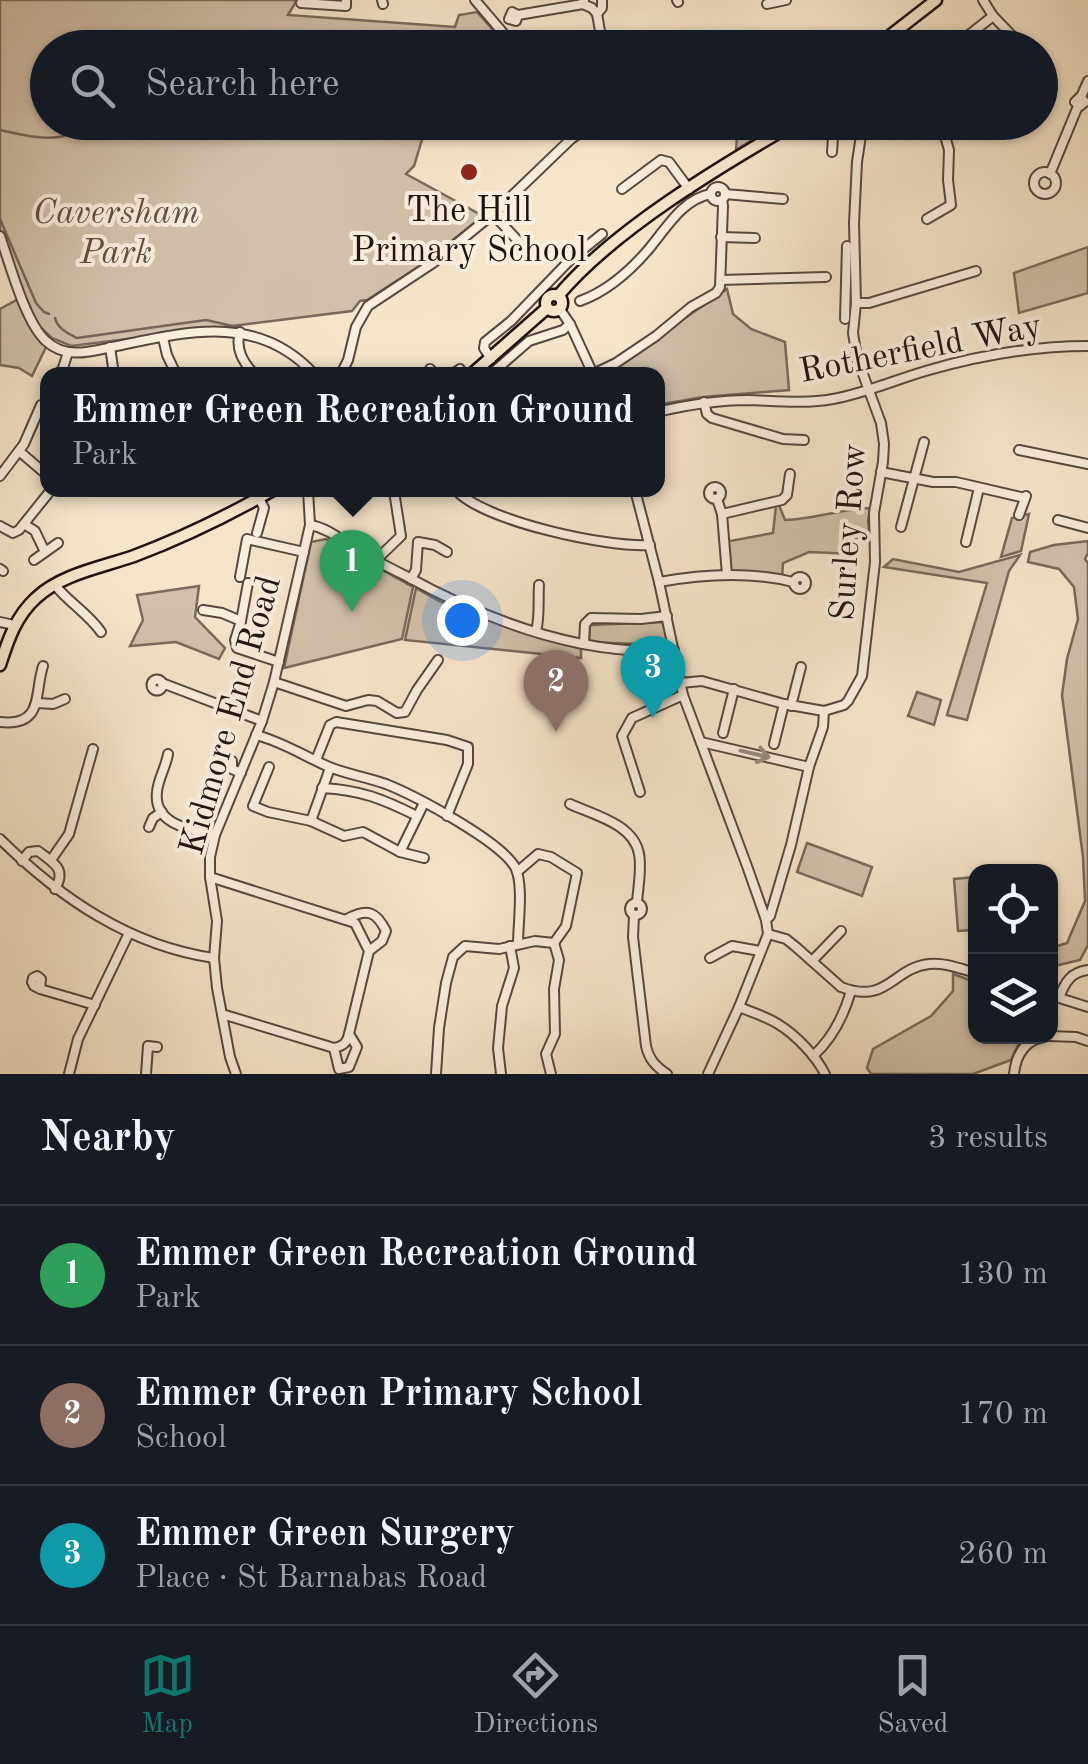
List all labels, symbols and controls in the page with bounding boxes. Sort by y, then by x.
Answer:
search box [30,30,1058,140]
icon: search [65,58,120,113]
text: Search here [145,66,340,104]
marker: The Hill Primary School [458,161,480,183]
place label: The Hill Primary School [351,194,587,269]
park label: Caversham Park [33,196,199,271]
street label: Rotherfield Way [796,309,1045,390]
popup [40,367,665,497]
text: Emmer Green Recreation Ground [71,393,634,431]
text: Park [71,440,137,472]
street label: Surley Row [826,442,873,622]
pin: 1 [320,530,384,612]
street label: Kidmore End Road [175,572,288,859]
your location [437,595,488,646]
pin: 3 [620,636,686,718]
pin: 2 [524,650,588,732]
one-way arrow [738,746,770,764]
map controls [968,864,1058,1044]
button: locate [968,864,1058,954]
button: layers [968,954,1058,1044]
text: Nearby [40,1118,176,1160]
text: 3 results [928,1123,1048,1155]
text: Emmer Green Recreation Ground [135,1236,697,1274]
text: 1 [63,1259,82,1291]
text: 130 m [958,1259,1048,1291]
text: Park [135,1283,201,1315]
text: Emmer Green Primary School [135,1376,642,1414]
text: 2 [63,1399,82,1431]
text: 170 m [958,1399,1048,1431]
text: School [135,1423,227,1455]
text: Emmer Green Surgery [135,1516,515,1554]
text: 3 [63,1539,82,1571]
text: 260 m [958,1539,1048,1571]
text: Place · St Barnabas Road [135,1563,487,1595]
tab: Map [140,1648,195,1743]
tab: Directions [474,1648,598,1743]
tab: Saved [877,1648,948,1743]

